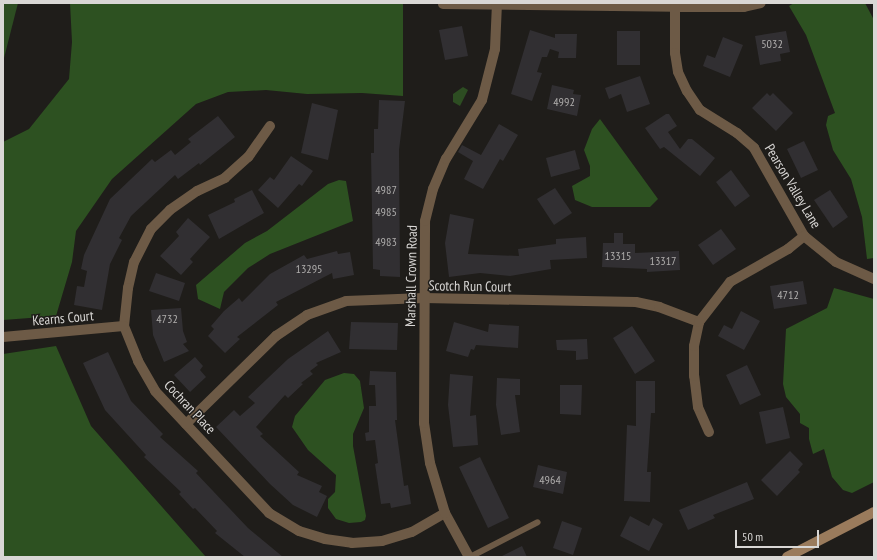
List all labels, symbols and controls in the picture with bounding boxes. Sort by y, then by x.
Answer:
house number: 5032 [761,37,783,51]
house number: 4992 [553,95,575,109]
street label: Pearson Valley Lane [761,141,825,231]
house number: 4987 [375,183,397,197]
house number: 4985 [375,205,397,219]
street label: Marshall Crown Road [402,225,420,327]
house number: 4983 [375,235,397,249]
house number: 13315 [605,249,631,263]
house number: 13317 [650,254,676,268]
house number: 13295 [296,262,322,276]
street label: Scotch Run Court [429,277,511,295]
house number: 4712 [777,288,799,302]
street label: Kearns Court [32,307,94,329]
house number: 4732 [156,312,178,326]
street label: Cochran Place [161,377,219,437]
house number: 4964 [539,473,561,487]
scale bar [737,522,821,548]
text: 50 m [742,529,763,544]

